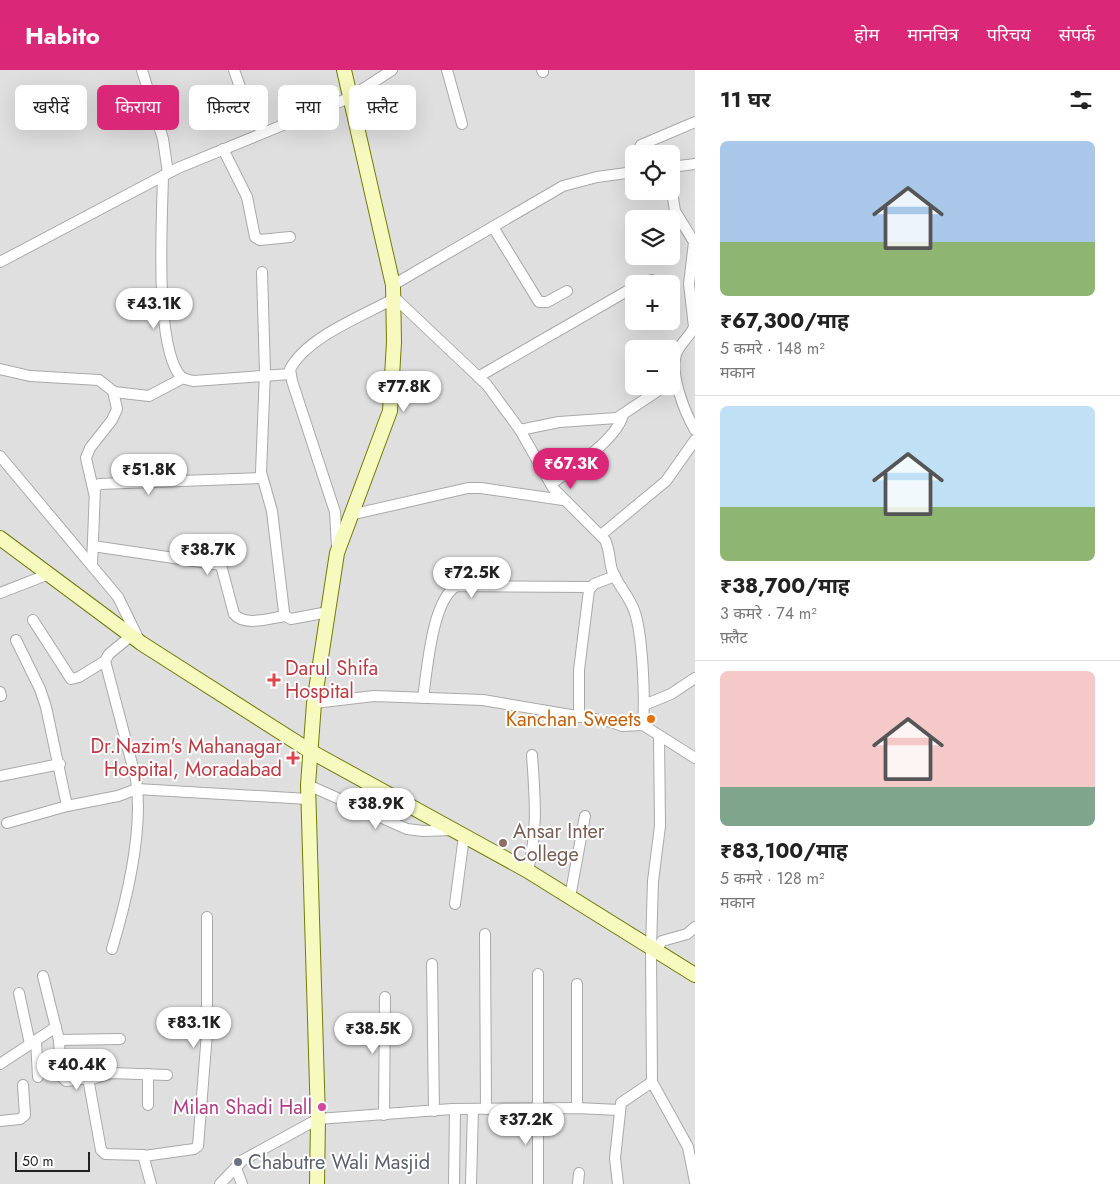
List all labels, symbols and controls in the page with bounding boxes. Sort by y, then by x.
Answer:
text: Habito [25,18,100,53]
text: होम [854,22,879,48]
text: मानचित्र [907,22,959,48]
text: परिचय [987,22,1031,48]
text: संपर्क [1059,22,1095,48]
chip: खरीदें [15,85,87,130]
chip: किराया [97,85,179,130]
chip: फ़िल्टर [189,85,268,130]
chip: नया [278,85,339,130]
chip: फ़्लैट [349,85,416,130]
text: 11 घर [720,85,771,115]
icon: filters [1067,86,1095,114]
map controls [625,145,680,395]
button: locate [625,145,680,200]
icon: home [863,173,953,263]
button: layers [625,210,680,265]
button: + [625,275,680,330]
pin: ₹43.1K [113,288,195,330]
text: ₹43.1K [127,292,181,315]
text: ₹67,300/माह [720,306,849,336]
text: 5 कमरे · 148 m² [720,337,825,360]
button: − [625,340,680,395]
text: मकान [720,361,755,384]
pin: ₹77.8K [363,370,445,413]
text: ₹77.8K [377,375,431,398]
icon: home [863,439,953,529]
pin: ₹67.3K [530,448,612,490]
text: ₹67.3K [544,452,598,475]
pin: ₹51.8K [108,454,190,496]
text: ₹51.8K [122,458,176,481]
pin: ₹38.7K [167,534,249,576]
text: ₹38.7K [181,538,235,561]
pin: ₹72.5K [431,556,513,599]
text: ₹72.5K [444,561,500,584]
text: ₹38,700/माह [720,571,850,601]
text: 3 कमरे · 74 m² [720,602,817,625]
text: फ़्लैट [720,626,748,649]
place label: Darul Shifa Hospital [285,654,378,706]
marker: Darul Shifa Hospital [267,673,281,687]
icon: home [863,704,953,794]
place label: Kanchan Sweets [506,705,641,734]
marker: Kanchan Sweets [645,713,657,725]
place label: Dr.Nazim's Mahanagar Hospital, Moradabad [91,732,282,784]
marker: Dr.Nazim's Mahanagar Hospital, Moradabad [286,751,300,765]
pin: ₹38.9K [335,788,417,830]
text: ₹38.9K [348,792,404,815]
place label: Ansar Inter College [513,817,605,869]
text: ₹83,100/माह [720,836,848,866]
marker: Ansar Inter College [497,837,509,849]
text: 5 कमरे · 128 m² [720,867,824,890]
text: मकान [720,891,755,914]
pin: ₹83.1K [153,1006,235,1049]
text: ₹83.1K [167,1011,221,1034]
pin: ₹38.5K [332,1012,414,1055]
text: ₹38.5K [345,1017,401,1040]
pin: ₹40.4K [36,1048,118,1091]
text: ₹40.4K [48,1053,106,1076]
place label: Milan Shadi Hall [173,1093,312,1122]
marker: Milan Shadi Hall [316,1101,328,1113]
pin: ₹37.2K [485,1104,567,1146]
text: ₹37.2K [499,1108,553,1131]
place label: Chabutre Wali Masjid [248,1148,430,1177]
scale bar [15,1149,90,1172]
text: 50 m [22,1151,53,1171]
marker: Chabutre Wali Masjid [232,1156,244,1168]

